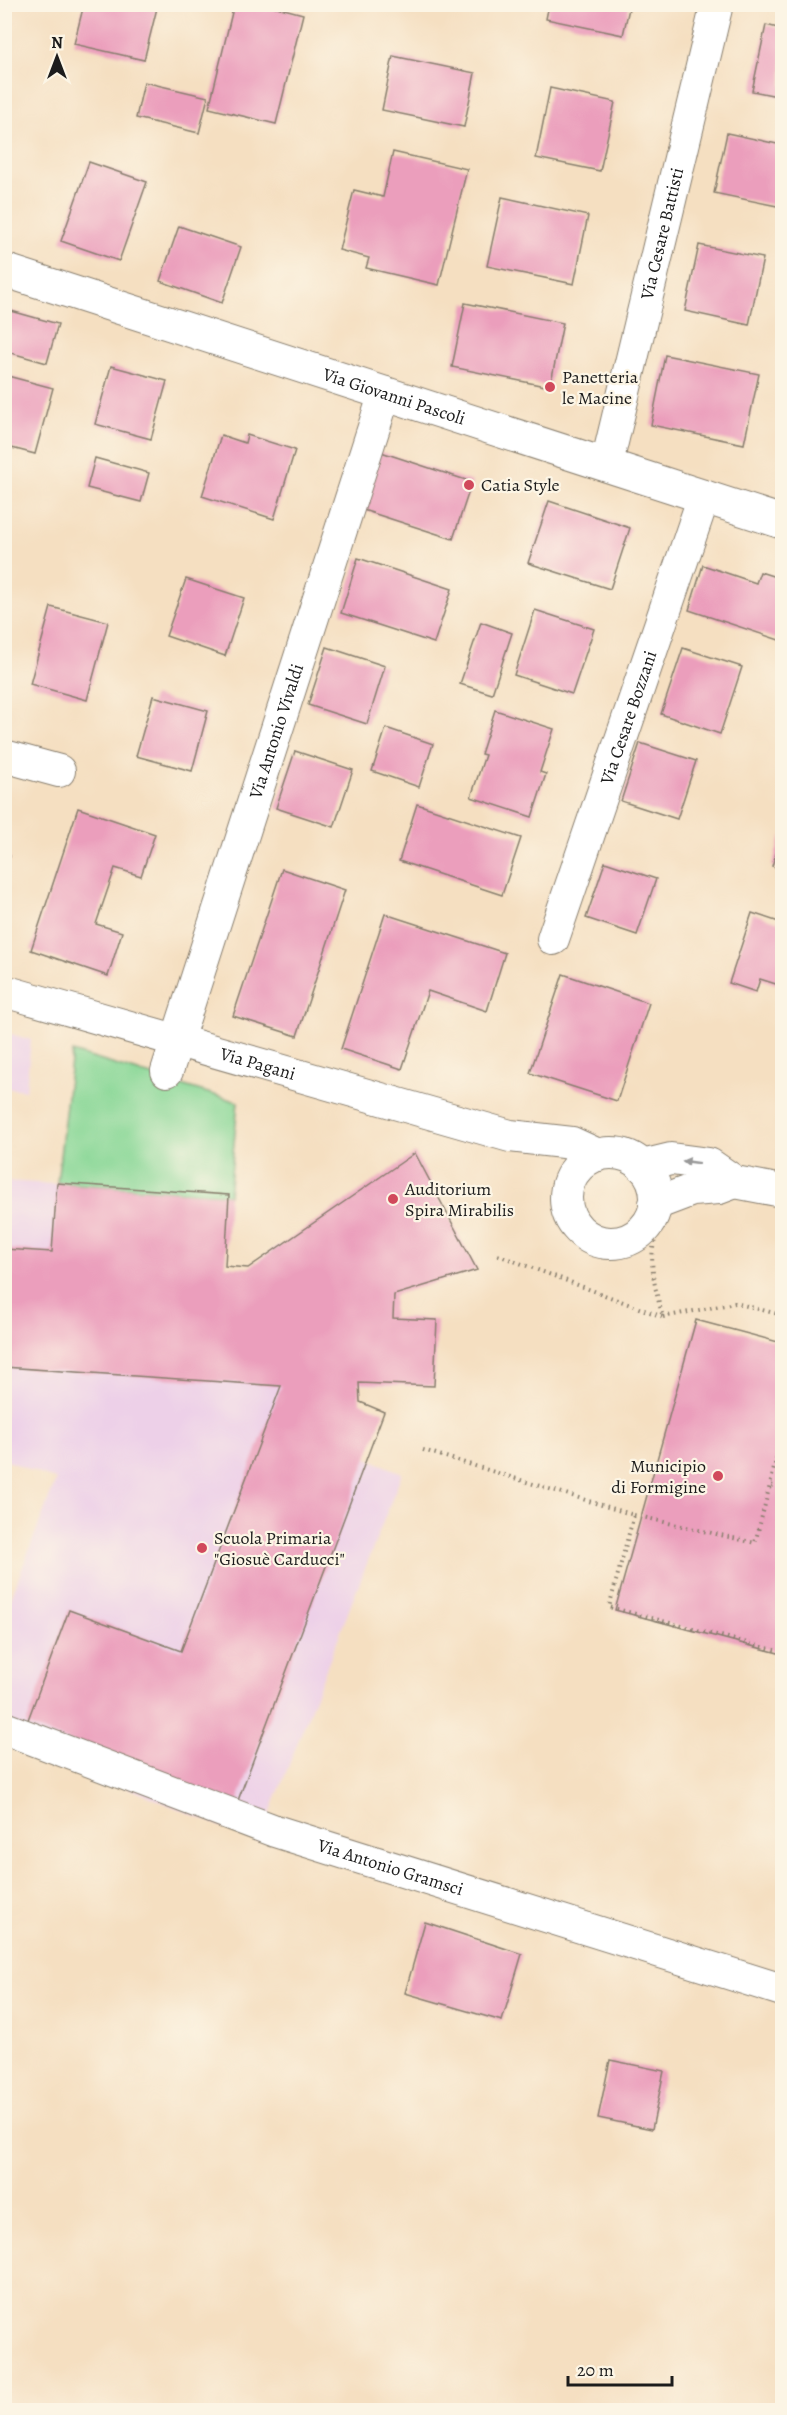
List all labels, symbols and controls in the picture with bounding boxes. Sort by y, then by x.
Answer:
north arrow [27,27,87,87]
text: N [51,32,63,54]
street label: Via Cesare Battisti [634,165,689,303]
street label: Via Giovanni Pascoli [319,362,468,431]
place label: Panetteria le Macine [562,365,639,410]
marker: Panetteria le Macine [543,380,557,394]
place label: Catia Style [481,473,560,497]
marker: Catia Style [462,478,476,492]
street label: Via Cesare Bozzani [594,647,662,788]
street label: Via Antonio Vivaldi [243,661,309,803]
street label: Via Pagani [216,1041,298,1086]
one-way arrow [681,1157,700,1167]
place label: Auditorium Spira Mirabilis [404,1177,514,1222]
marker: Auditorium Spira Mirabilis [386,1192,400,1206]
place label: Municipio di Formigine [611,1454,706,1499]
marker: Municipio di Formigine [711,1469,725,1483]
place label: Scuola Primaria "Giosuè Carducci" [214,1526,345,1571]
marker: Scuola Primaria "Giosuè Carducci" [195,1541,209,1555]
street label: Via Antonio Gramsci [314,1833,466,1901]
scale bar [568,2349,672,2387]
text: 20 m [577,2358,614,2382]

